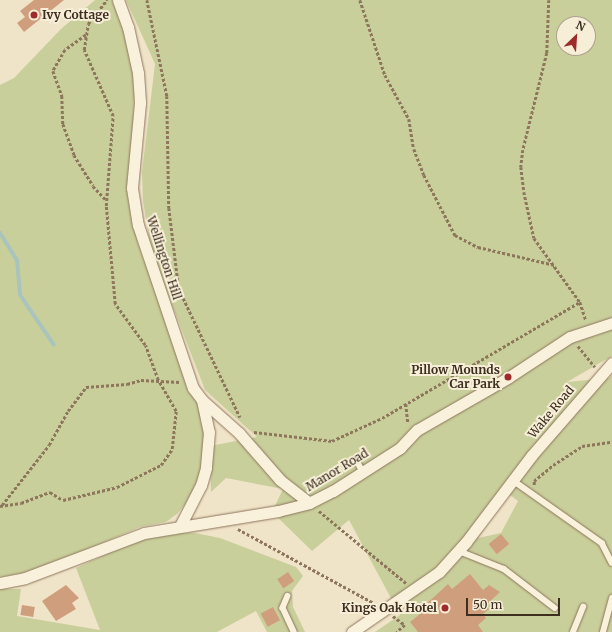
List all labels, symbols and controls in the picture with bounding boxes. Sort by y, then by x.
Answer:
place label: Ivy Cottage [42,8,109,22]
marker: Ivy Cottage [29,10,39,20]
north arrow [556,16,596,56]
text: N [574,18,588,34]
street label: Wellington Hill [144,214,184,302]
place label: Pillow Mounds Car Park [411,363,500,391]
marker: Pillow Mounds Car Park [503,372,513,382]
street label: Wake Road [525,383,577,441]
street label: Manor Road [303,446,371,494]
scale bar [468,590,562,616]
text: 50 m [473,597,502,612]
place label: Kings Oak Hotel [342,601,437,615]
marker: Kings Oak Hotel [440,603,450,613]

